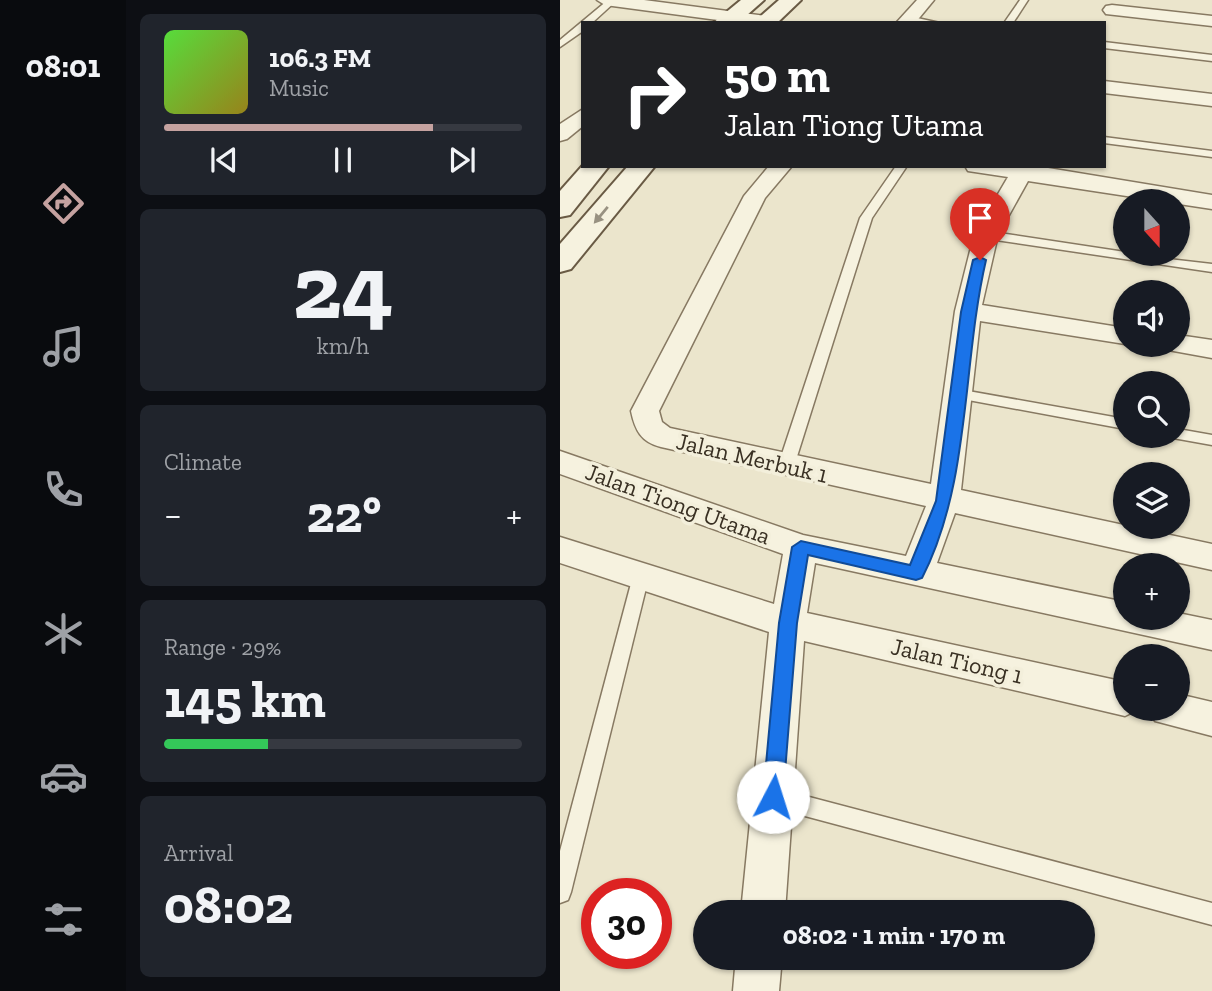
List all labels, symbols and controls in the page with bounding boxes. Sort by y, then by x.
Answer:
text: 106.3 FM [269,42,371,74]
text: 50 m [724,46,830,105]
text: 08:01 [26,47,100,85]
icon: right [609,49,700,140]
text: Music [269,74,329,102]
text: Jalan Tiong Utama [724,106,984,144]
icon: previous [205,141,243,179]
icon: pause [324,141,362,179]
icon: next [443,141,481,179]
icon: directions [39,179,88,228]
pin [950,188,1010,260]
north arrow [1113,189,1190,266]
map controls [1113,189,1190,721]
icon: arrive [961,199,999,237]
one-way arrow [594,206,609,223]
text: 24 [293,232,393,341]
button: sound [1113,280,1190,357]
icon: music [39,322,88,371]
text: km/h [317,332,369,360]
button: search [1113,371,1190,448]
street label: Jalan Merbuk 1 [674,426,831,489]
text: Climate [164,448,242,476]
street label: Jalan Tiong Utama [582,457,775,551]
button: layers [1113,462,1190,539]
icon: phone [39,465,88,514]
text: 22° [307,483,381,545]
text: − [164,492,182,538]
text: + [506,492,522,538]
button: + [1113,553,1190,630]
icon: climate [39,609,88,658]
street label: Jalan Tiong 1 [888,631,1026,690]
text: Range · 29% [164,633,281,661]
button: − [1113,644,1190,721]
text: 145 km [164,668,326,730]
icon: car [39,752,88,801]
position arrow [736,760,810,834]
text: Arrival [164,839,233,867]
text: 08:02 [164,874,293,936]
speed limit sign: 30 [581,878,672,969]
icon: filters [39,895,88,944]
text: 08:02 · 1 min · 170 m [783,919,1005,951]

